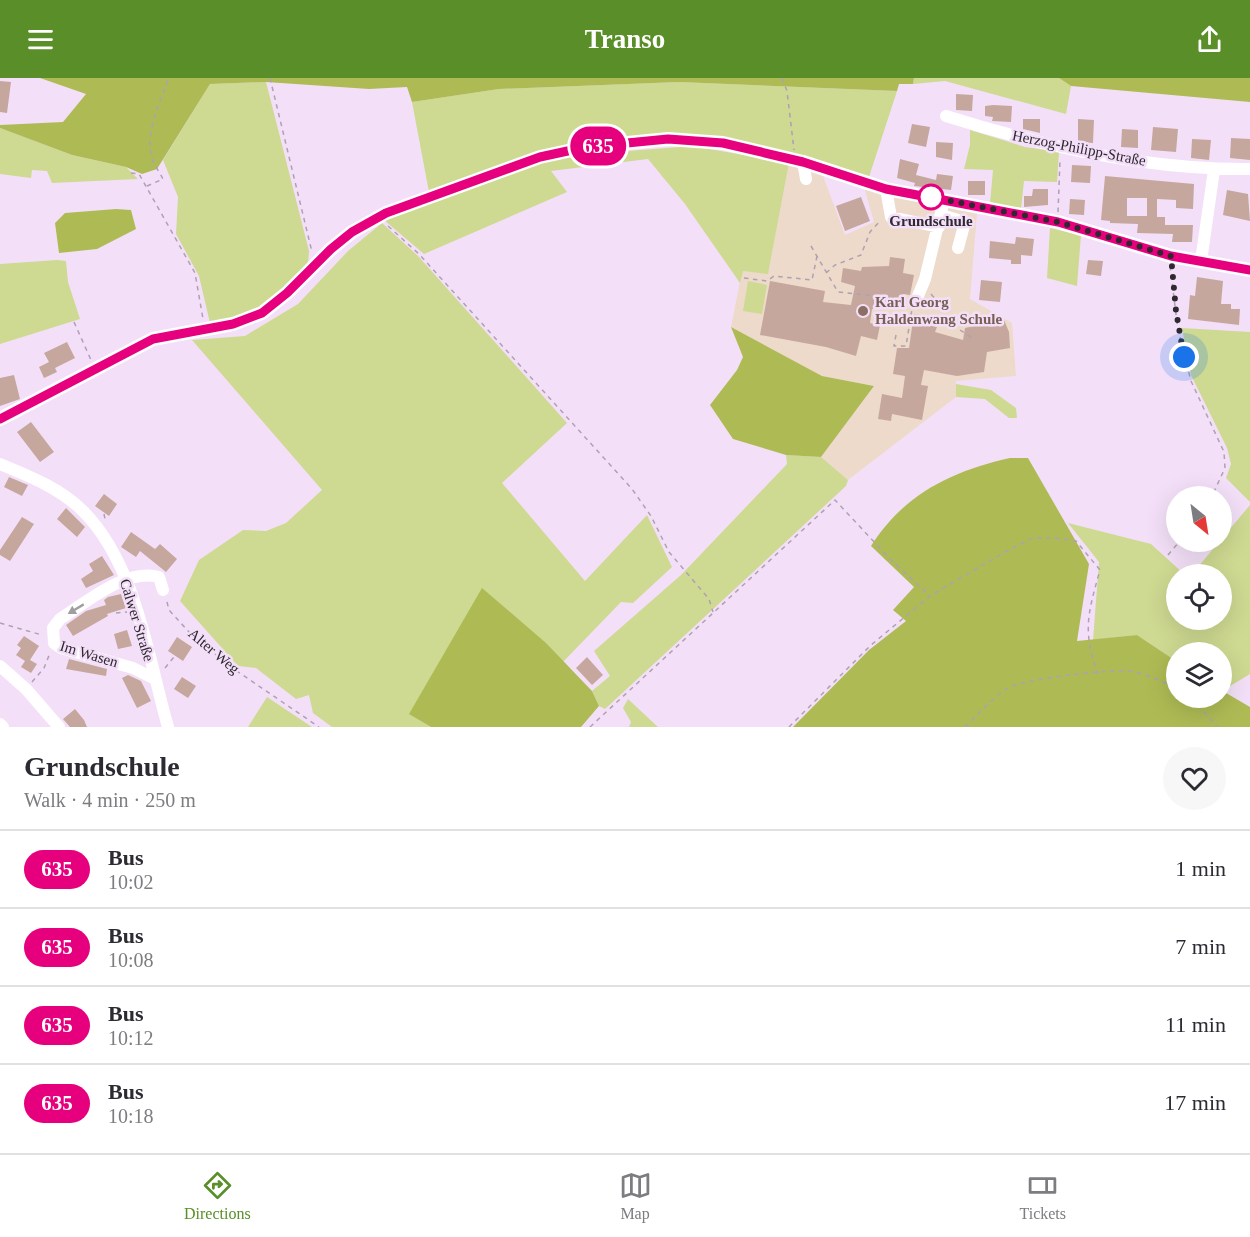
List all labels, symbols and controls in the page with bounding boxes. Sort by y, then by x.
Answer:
icon: menu [24,23,57,56]
icon: share [1193,23,1226,56]
text: Transo [585,24,665,54]
line badge: 635 [564,126,632,166]
street label: Herzog-Philipp-Straße [1011,127,1148,169]
text: 635 [582,134,614,158]
marker: Grundschule [918,184,944,210]
place label: Grundschule [889,213,973,229]
place label: Karl Georg Haldenwang Schule [875,294,1002,327]
marker: Karl Georg Haldenwang Schule [856,304,870,318]
your location [1169,342,1199,372]
north arrow [1166,486,1232,552]
map controls [1166,486,1232,708]
button: locate [1166,564,1232,630]
street label: Calwer Straße [117,577,157,663]
one-way arrow [67,604,84,614]
street label: Alter Weg [185,625,243,677]
street label: Im Wasen [58,638,120,671]
button: layers [1166,642,1232,708]
button: heart [1163,747,1226,810]
text: Grundschule [24,751,180,782]
text: Walk · 4 min · 250 m [24,789,196,811]
text: Bus [108,845,143,870]
text: 1 min [1175,856,1226,881]
text: 635 [41,857,73,881]
text: 10:02 [108,871,154,893]
text: Bus [108,923,143,948]
text: 7 min [1175,934,1226,959]
text: 635 [41,935,73,959]
text: 10:08 [108,949,154,971]
text: Bus [108,1001,143,1026]
text: 11 min [1165,1012,1226,1037]
text: 635 [41,1013,73,1037]
text: 10:12 [108,1027,154,1049]
text: Bus [108,1079,143,1104]
text: 17 min [1164,1090,1226,1115]
text: 635 [41,1091,73,1115]
text: 10:18 [108,1105,154,1127]
tab: Directions [184,1169,251,1223]
tab: Map [619,1169,652,1223]
tab: Tickets [1020,1169,1066,1223]

